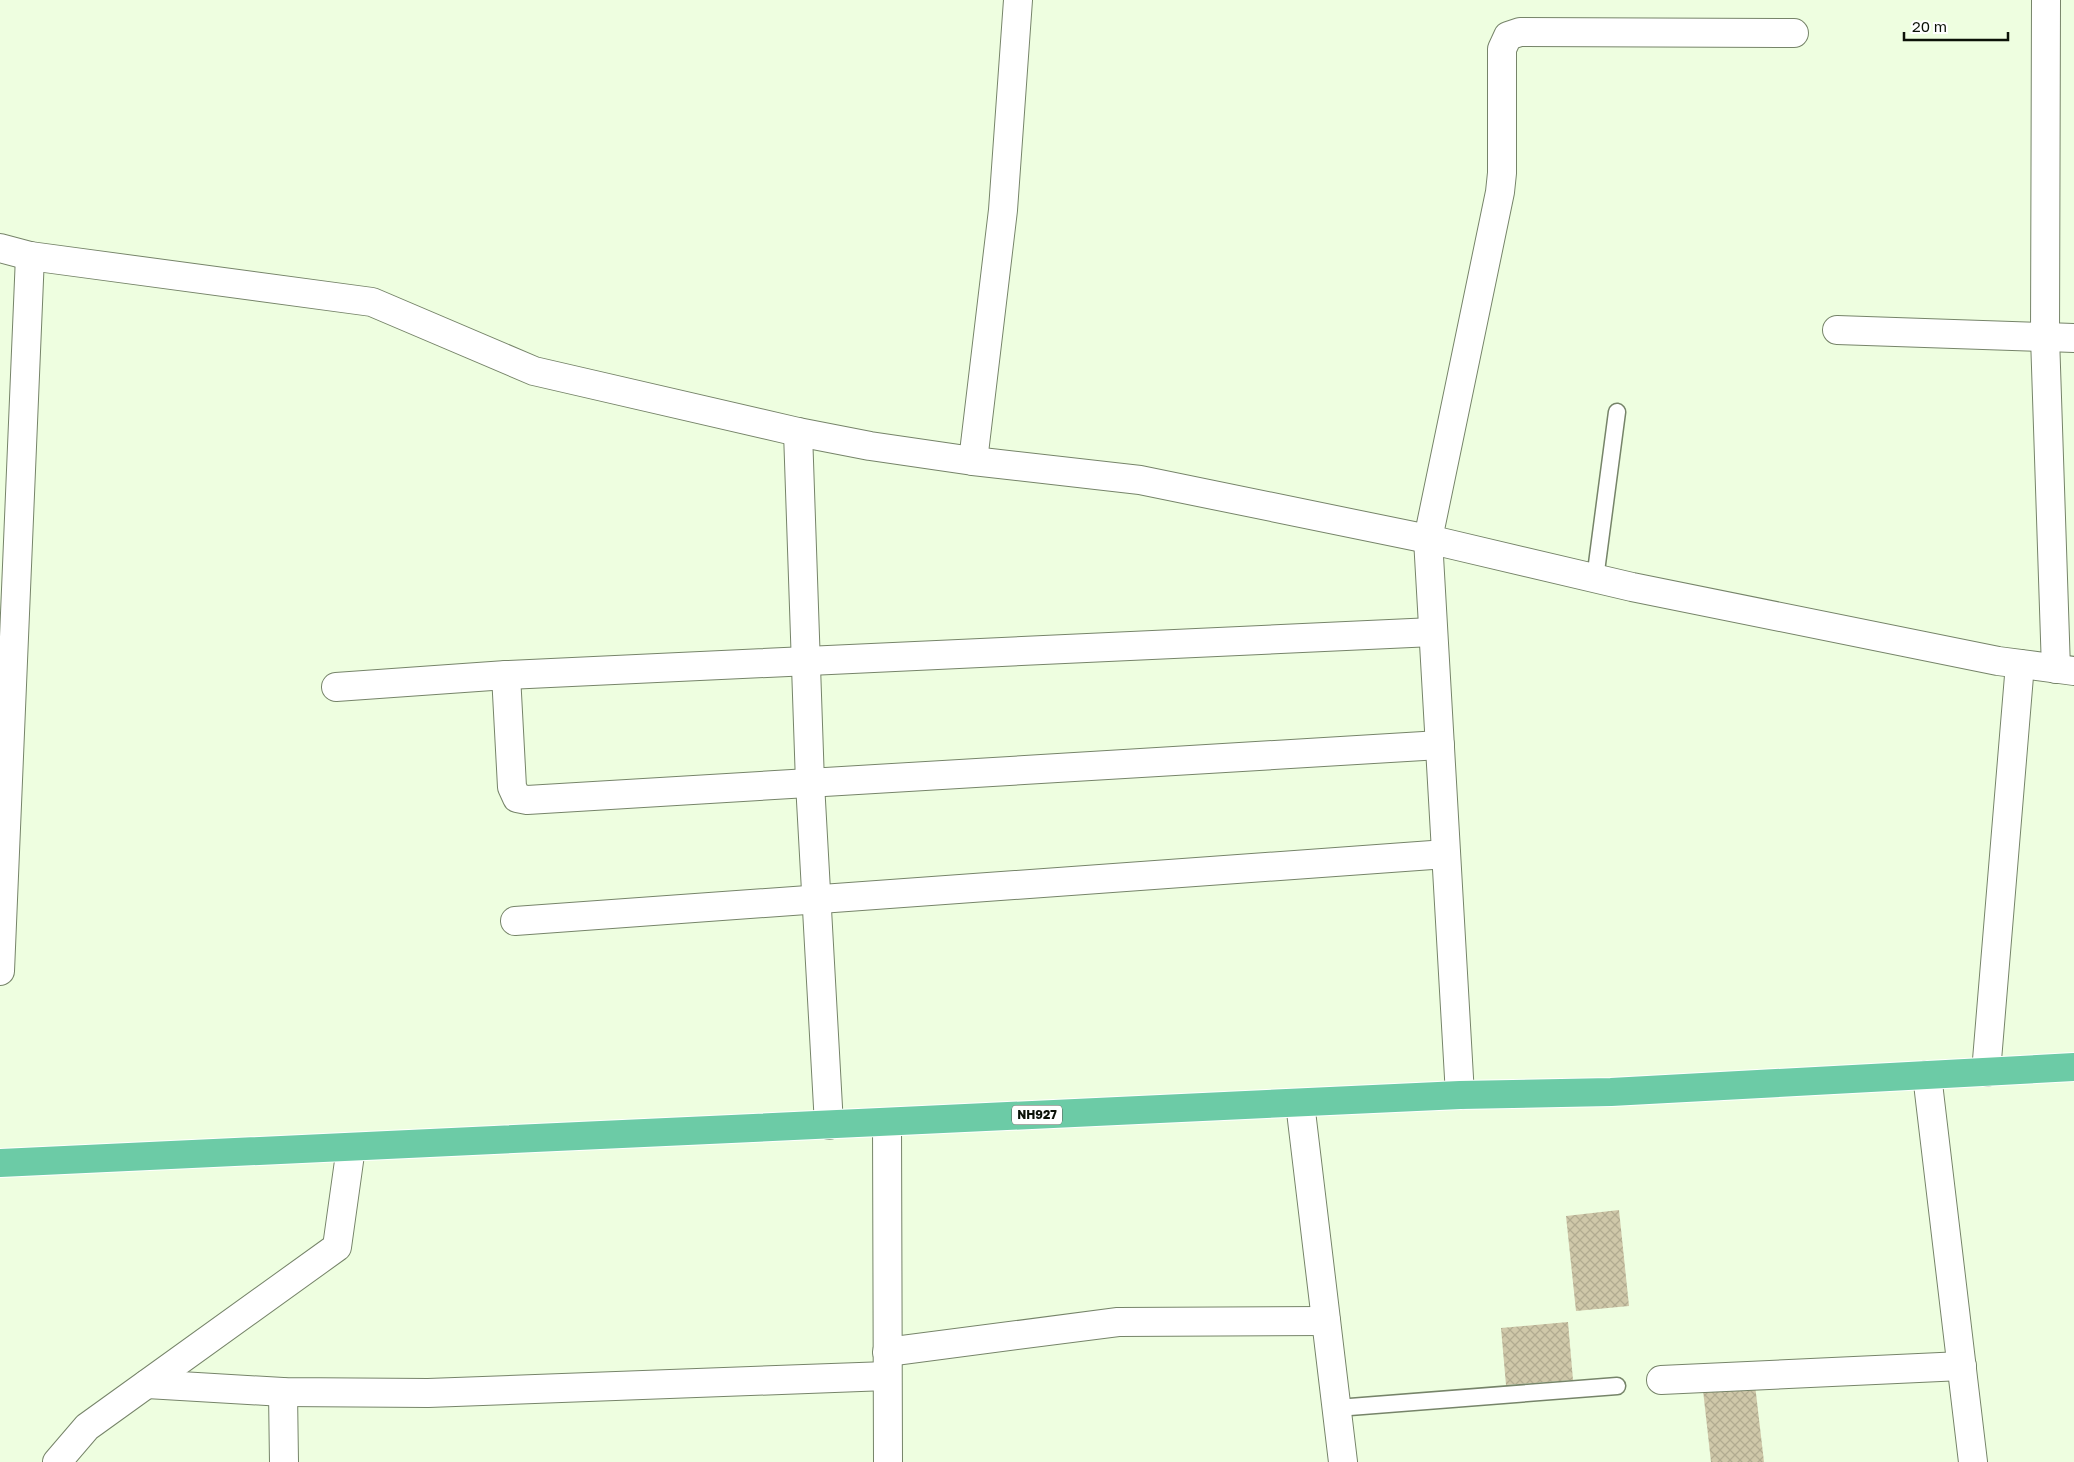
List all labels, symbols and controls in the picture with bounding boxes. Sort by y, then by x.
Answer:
scale bar [1904,10,2008,42]
text: 20 m [1912,17,1947,35]
road number: NH927 [1012,1106,1062,1124]

